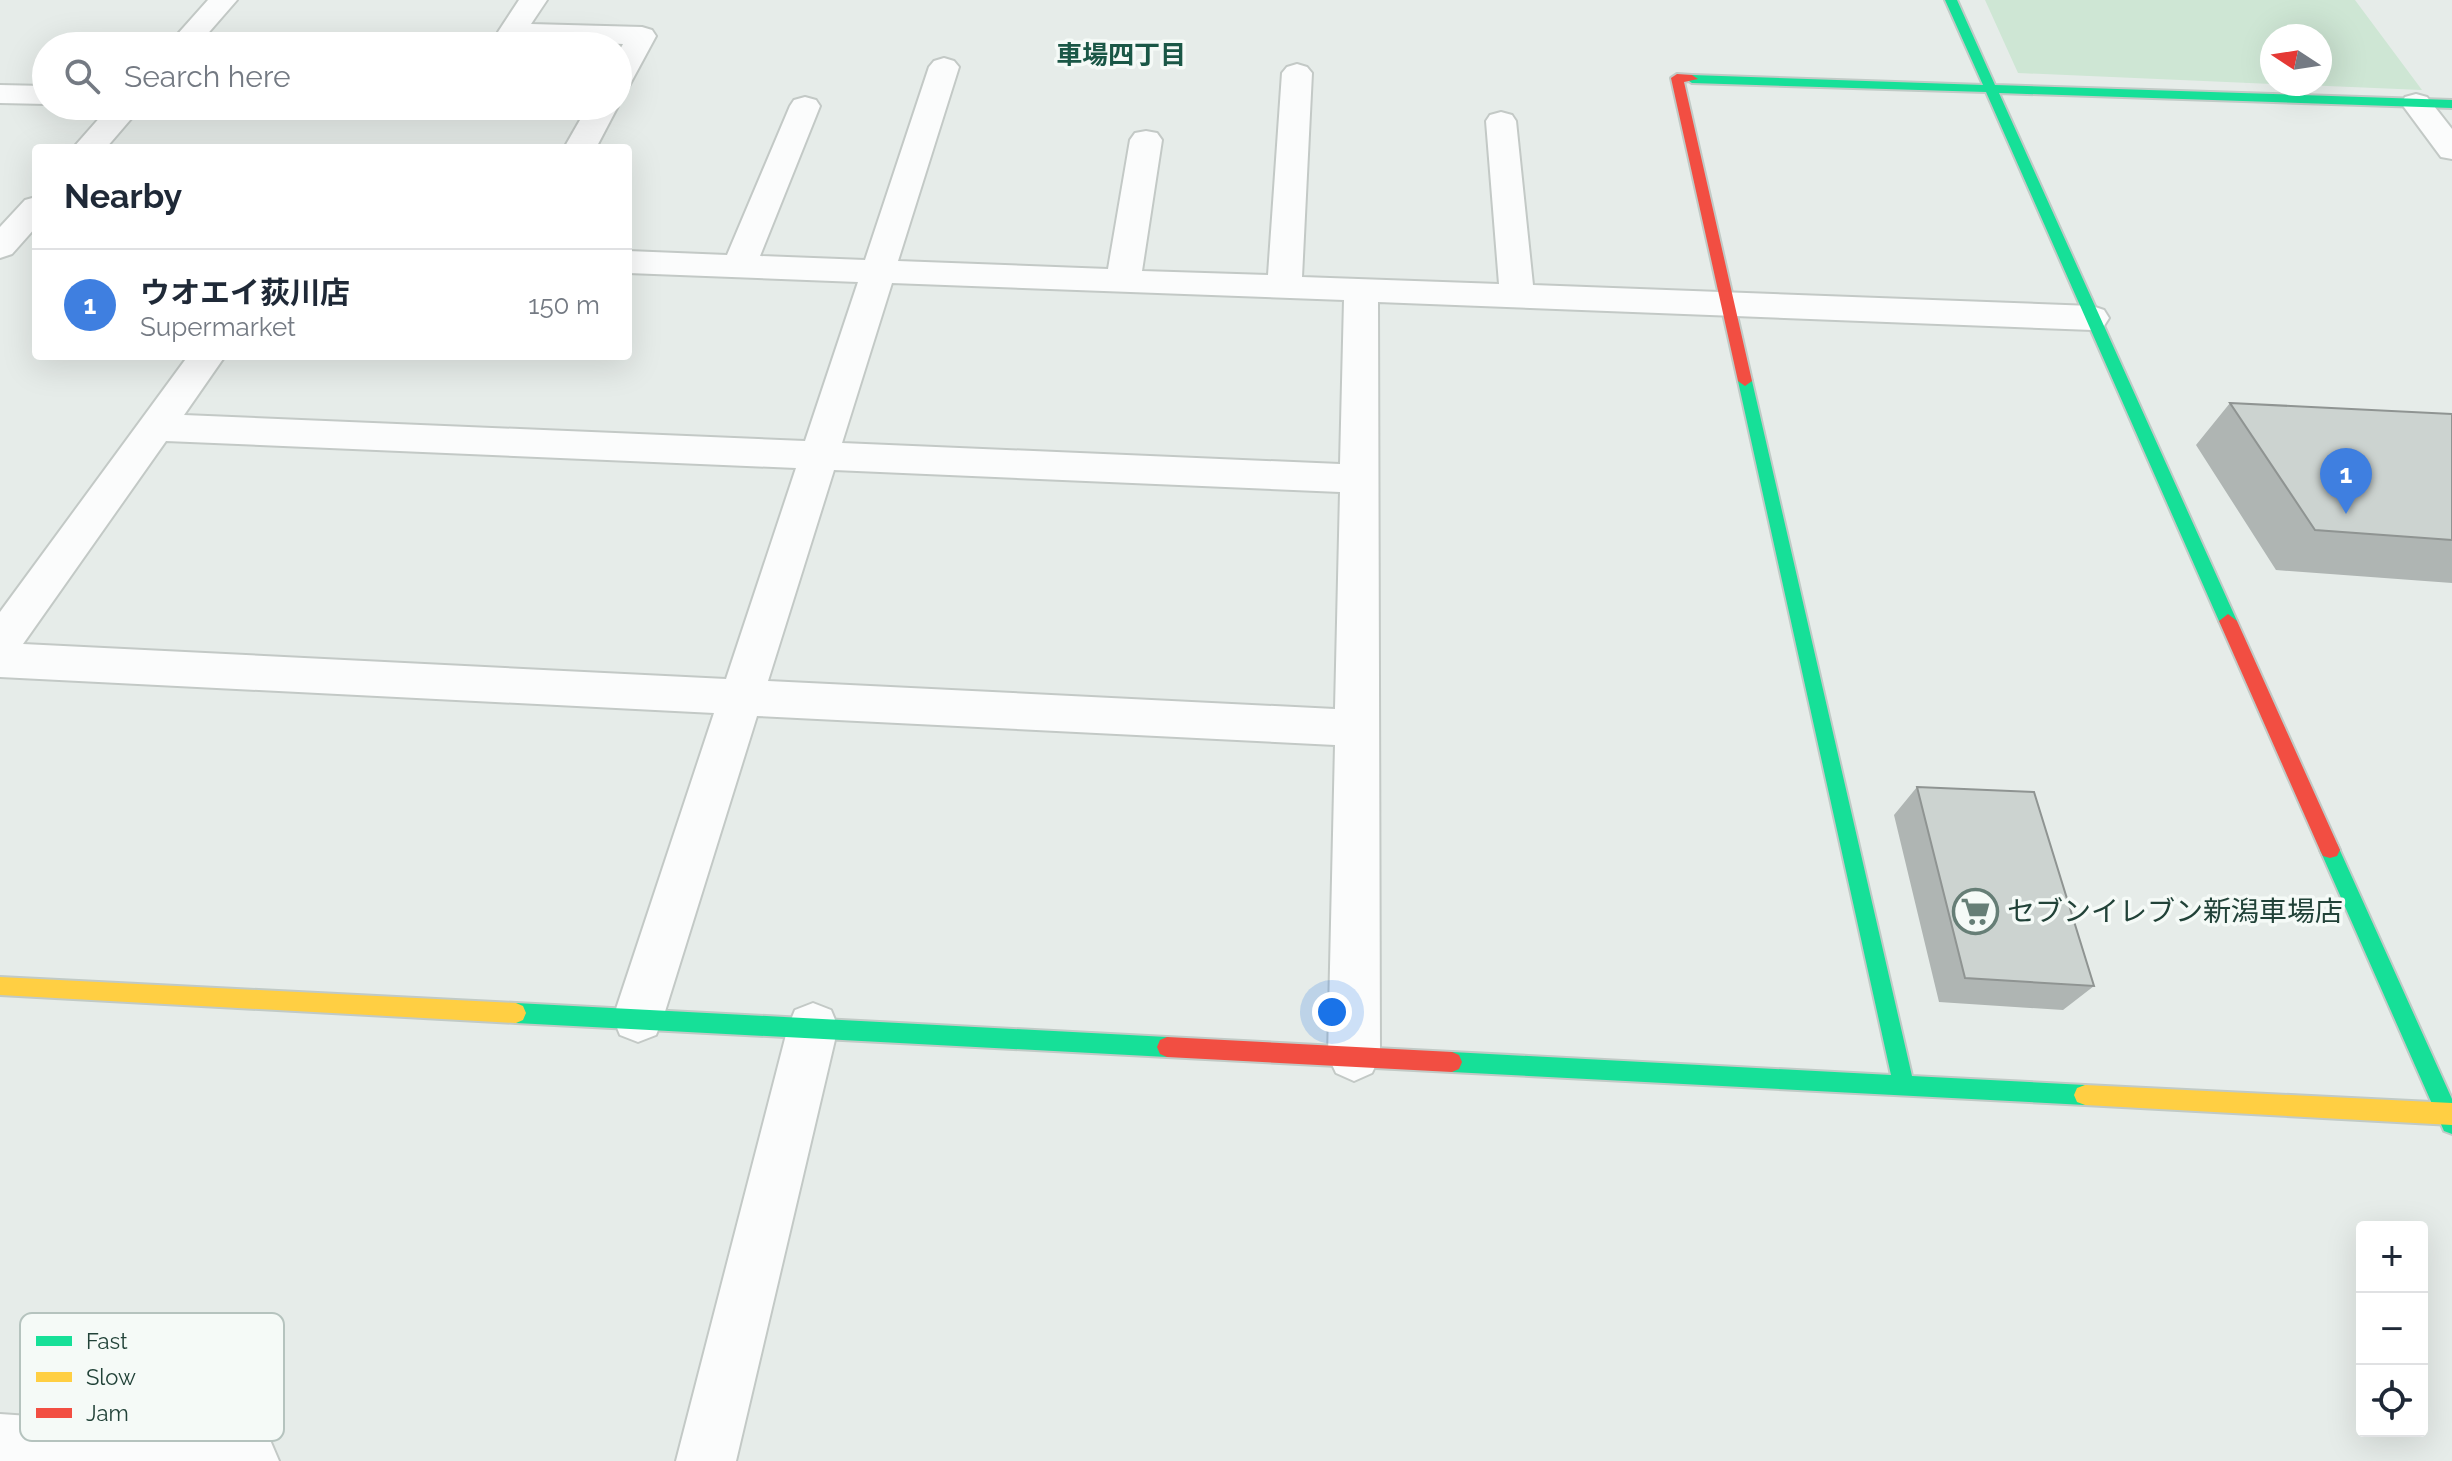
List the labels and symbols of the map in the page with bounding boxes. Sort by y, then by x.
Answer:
north arrow [2260,24,2332,96]
district label: 車場四丁目 [1056,40,1186,70]
pin: 1 [2320,448,2372,514]
supermarket icon: セブンイレブン新潟車場店 [1952,887,2000,935]
place label: セブンイレブン新潟車場店 [2007,895,2343,928]
your location [1312,992,1352,1032]
legend [20,1313,284,1441]
text: Fast [86,1328,128,1354]
text: Slow [86,1364,136,1390]
text: Jam [86,1400,129,1426]

